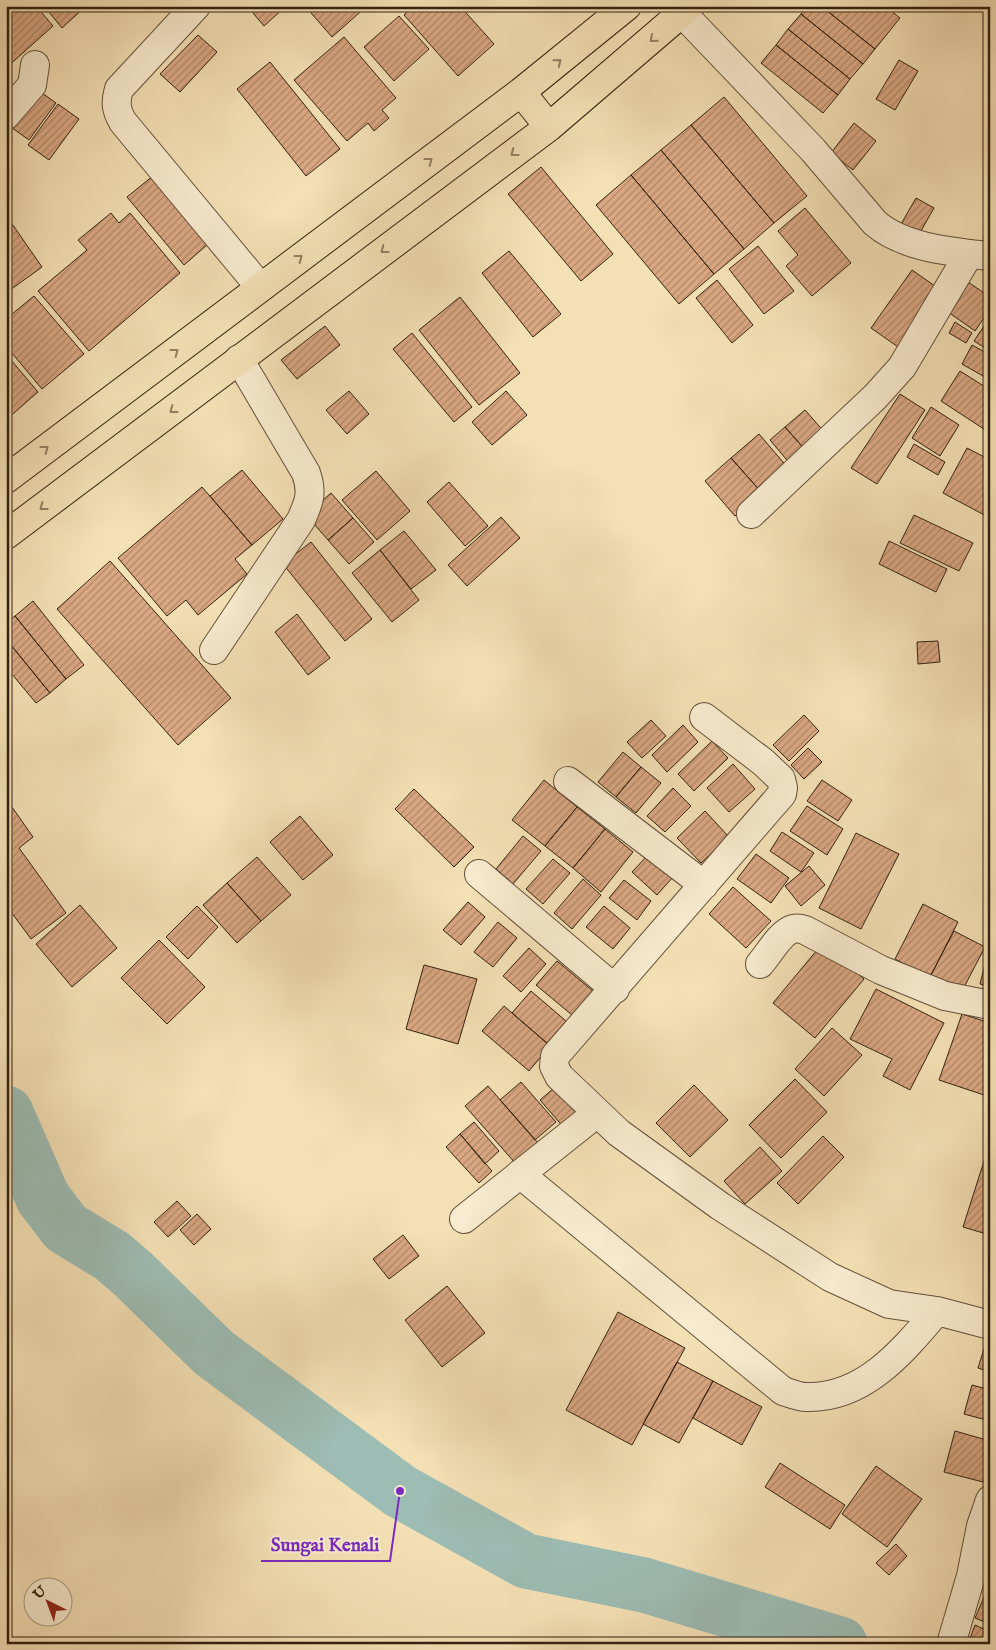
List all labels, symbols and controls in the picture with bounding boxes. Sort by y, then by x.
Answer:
one-way arrow [650,33,659,42]
one-way arrow [552,60,561,68]
one-way arrow [510,147,520,156]
one-way arrow [423,158,433,167]
one-way arrow [381,245,390,253]
one-way arrow [293,256,302,264]
one-way arrow [169,349,178,357]
one-way arrow [169,404,178,413]
one-way arrow [39,447,48,455]
one-way arrow [40,502,49,510]
callout: Sungai Kenali [261,1527,390,1561]
text: Sungai Kenali [271,1534,379,1558]
north arrow [22,1578,72,1628]
text: U [29,1582,51,1604]

